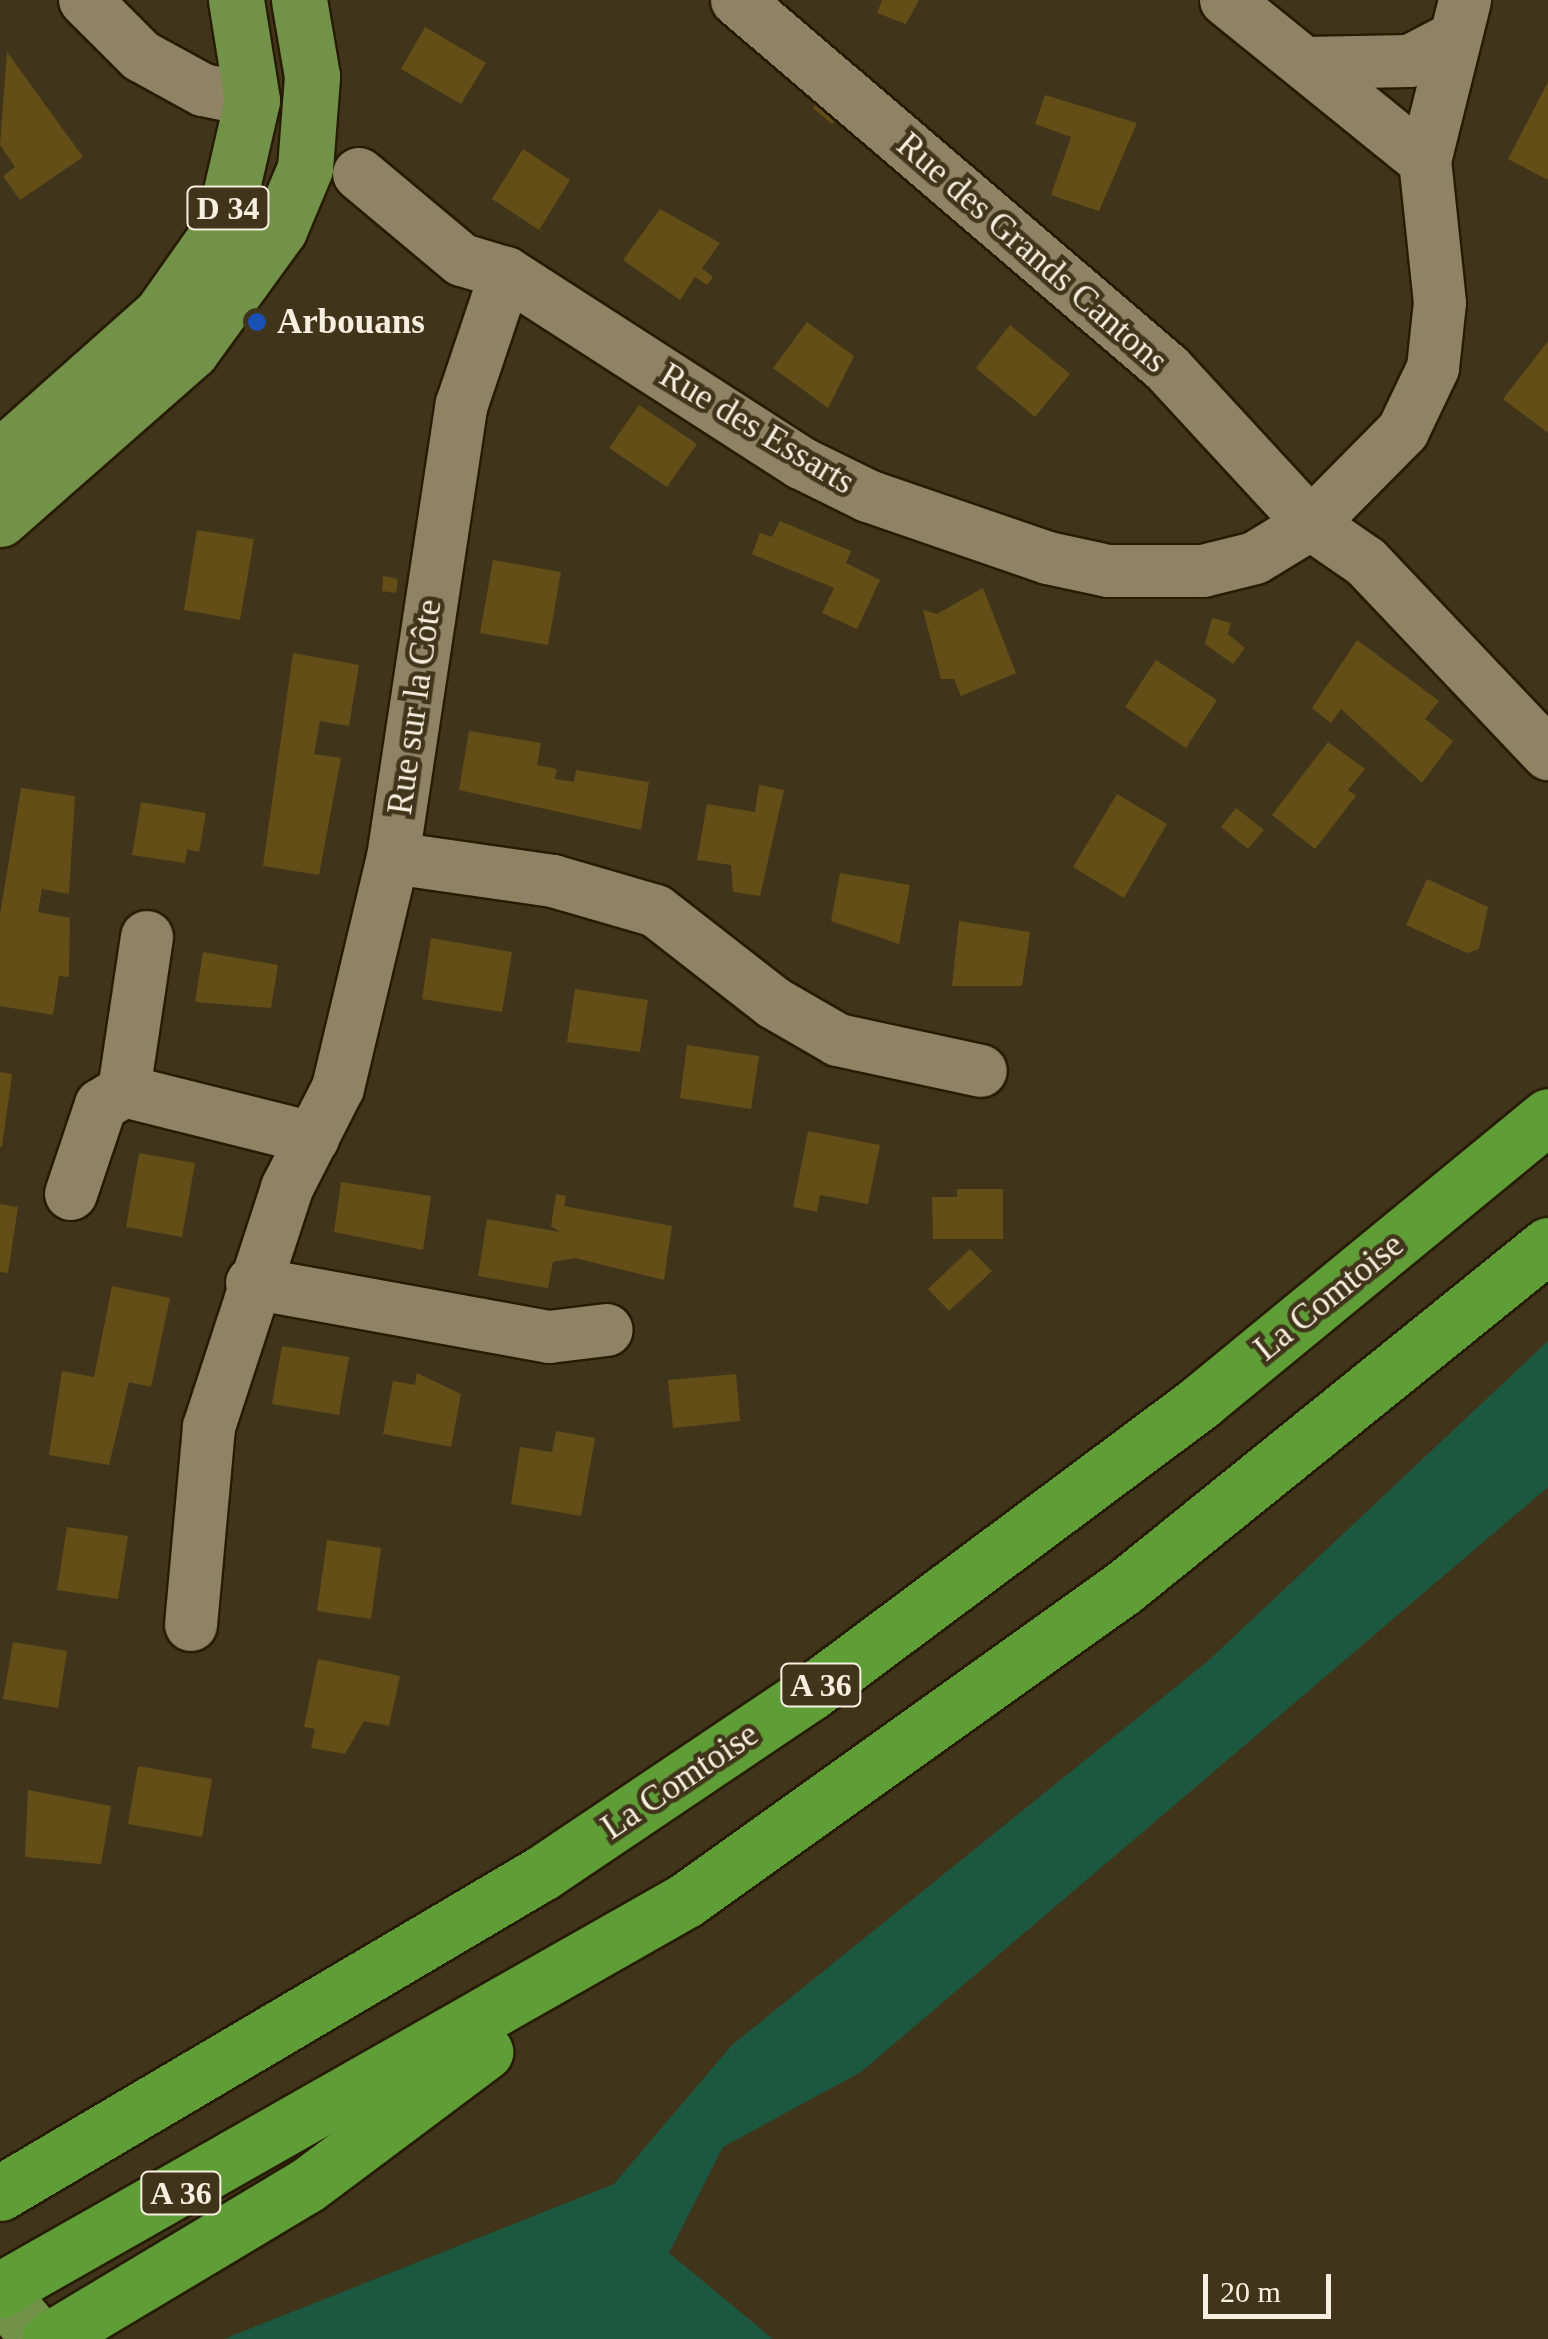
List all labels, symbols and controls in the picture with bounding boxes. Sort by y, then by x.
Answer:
street label: Rue des Grands Cantons [888,124,1176,382]
road number: D 34 [186,181,270,235]
place label: Arbouans [277,301,425,343]
marker: Arbouans [246,311,268,333]
street label: Rue des Essarts [652,354,862,504]
street label: Rue sur la Côte [379,597,451,817]
street label: La Comtoise [1246,1224,1412,1370]
road number: A 36 [778,1658,864,1712]
street label: La Comtoise [594,1713,766,1849]
road number: A 36 [138,2166,224,2220]
scale bar [1208,2254,1336,2316]
text: 20 m [1220,2275,1281,2308]

